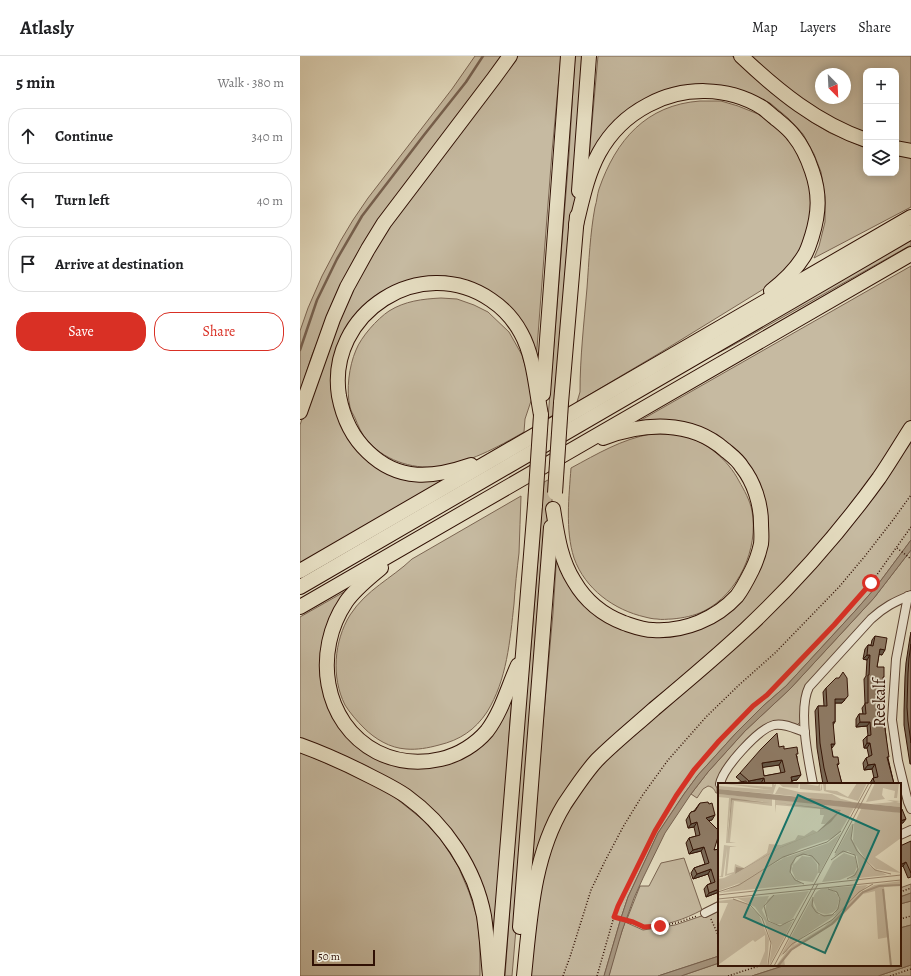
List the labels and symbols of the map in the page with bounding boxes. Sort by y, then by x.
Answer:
north arrow [815,68,851,104]
route start [862,574,880,592]
street label: Reekalf [869,676,891,727]
inset map [718,783,901,966]
route end [651,917,669,935]
scale bar [312,948,375,967]

